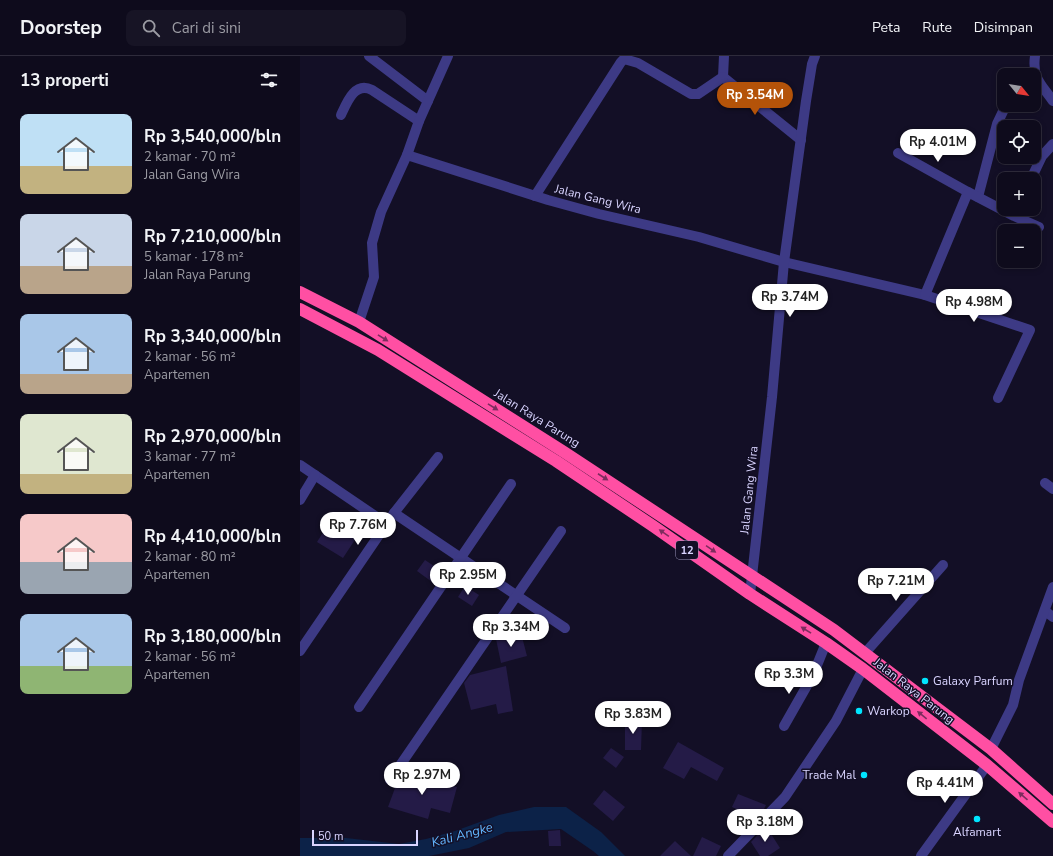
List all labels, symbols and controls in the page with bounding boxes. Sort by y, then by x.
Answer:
search box [126,10,406,46]
text: Doorstep [20,15,102,41]
icon: search [140,17,162,39]
text: Cari di sini [172,18,241,38]
text: Peta [872,18,900,37]
text: Rute [922,18,952,37]
text: Disimpan [974,18,1033,37]
north arrow [997,68,1041,112]
map controls [997,68,1041,268]
text: 13 properti [20,69,109,92]
icon: filters [258,69,280,91]
pin: Rp 3.54M [714,82,796,116]
text: Rp 3.54M [726,86,784,104]
button: locate [997,120,1041,164]
text: Rp 3,540,000/bln [144,125,281,148]
pin: Rp 4.01M [897,129,979,163]
icon: home [52,130,100,178]
text: Rp 4.01M [909,133,967,151]
text: 2 kamar · 70 m² [144,148,236,166]
text: Jalan Gang Wira [144,166,240,184]
button: + [997,172,1041,216]
street label: Jalan Gang Wira [552,180,643,217]
button: − [997,224,1041,268]
text: Rp 7,210,000/bln [144,225,281,248]
icon: home [52,230,100,278]
text: 5 kamar · 178 m² [144,248,244,266]
text: Jalan Raya Parung [144,266,251,284]
pin: Rp 3.74M [749,284,831,318]
text: Rp 3.74M [761,288,819,306]
pin: Rp 4.98M [933,289,1015,323]
text: Rp 4.98M [945,293,1003,311]
text: Rp 3,340,000/bln [144,325,281,348]
icon: home [52,330,100,378]
one-way arrow [378,334,388,342]
text: 2 kamar · 56 m² [144,348,236,366]
text: Apartemen [144,366,210,384]
street label: Jalan Raya Parung [490,385,583,451]
one-way arrow [487,404,499,411]
text: Rp 2,970,000/bln [144,425,281,448]
icon: home [52,430,100,478]
street label: Jalan Gang Wira [736,445,762,536]
text: 3 kamar · 77 m² [144,448,236,466]
text: Apartemen [144,466,210,484]
one-way arrow [598,473,608,481]
pin: Rp 7.76M [317,512,399,546]
text: Rp 7.76M [329,516,387,534]
text: Rp 4,410,000/bln [144,525,281,548]
one-way arrow [658,529,669,537]
icon: home [52,530,100,578]
road number: 12 [676,541,698,559]
one-way arrow [706,545,716,553]
text: 2 kamar · 80 m² [144,548,236,566]
pin: Rp 2.95M [427,562,509,596]
text: Apartemen [144,566,210,584]
text: Rp 2.95M [439,566,497,584]
pin: Rp 7.21M [855,568,937,602]
text: Rp 7.21M [867,572,925,590]
pin: Rp 3.34M [470,614,552,648]
text: Rp 3.34M [482,618,540,636]
text: Rp 3,180,000/bln [144,625,281,648]
one-way arrow [801,626,811,634]
icon: home [52,630,100,678]
text: 2 kamar · 56 m² [144,648,236,666]
street label: Jalan Raya Parung [870,654,958,728]
pin: Rp 3.3M [752,661,826,695]
text: Rp 3.3M [764,665,814,683]
text: Apartemen [144,666,210,684]
place label: Galaxy Parfum [933,673,1013,689]
marker: Galaxy Parfum [920,676,930,686]
pin: Rp 3.83M [592,701,674,735]
place label: Warkop [867,703,910,719]
text: Rp 3.83M [604,705,662,723]
marker: Warkop [854,706,864,716]
one-way arrow [917,710,928,719]
pin: Rp 2.97M [381,762,463,796]
text: Rp 2.97M [393,766,451,784]
place label: Trade Mal [802,767,856,783]
marker: Trade Mal [859,770,869,780]
pin: Rp 4.41M [904,770,986,804]
text: Rp 4.41M [916,774,974,792]
one-way arrow [1018,792,1029,801]
pin: Rp 3.18M [724,809,806,843]
text: Rp 3.18M [736,813,794,831]
marker: Alfamart [972,814,982,824]
water label: Kali Angke [429,818,495,852]
place label: Alfamart [953,824,1002,840]
scale bar [312,828,418,847]
text: 50 m [318,829,343,844]

